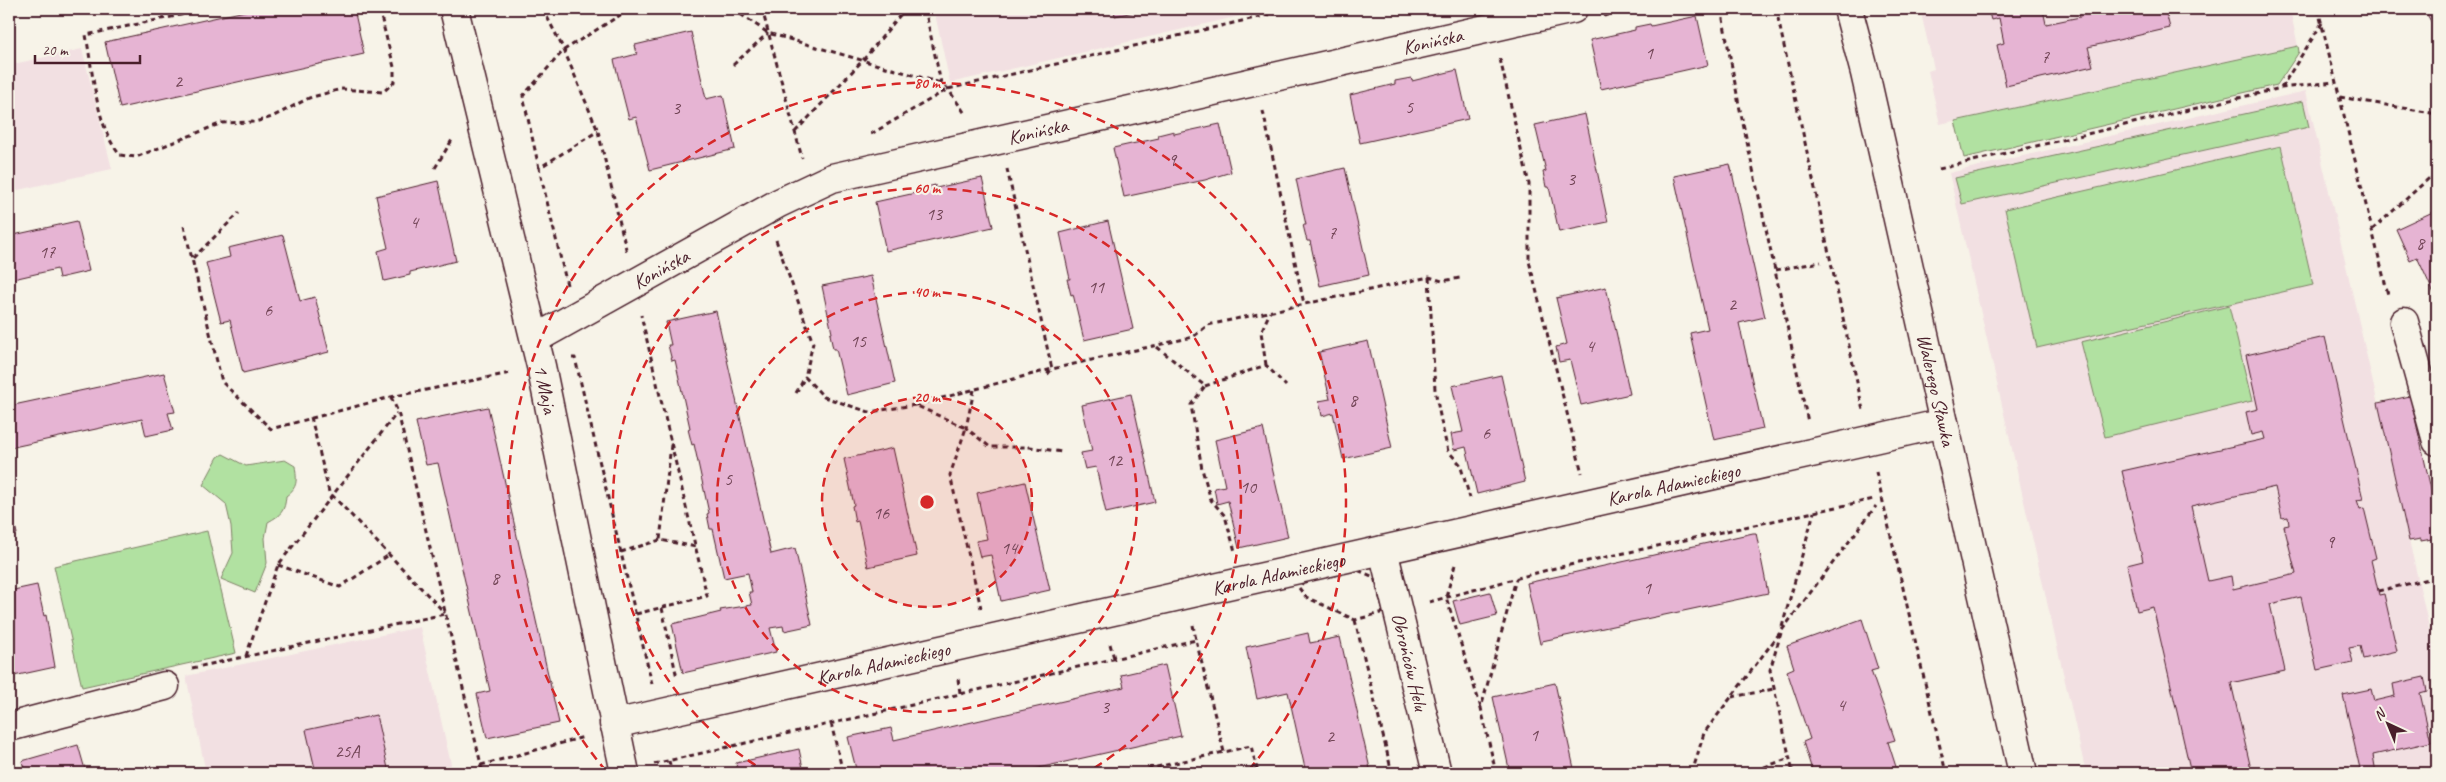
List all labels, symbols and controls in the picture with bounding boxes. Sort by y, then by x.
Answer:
street label: Konińska [1400,22,1466,60]
scale bar [35,32,140,64]
text: 20 m [42,41,69,60]
house number: 1 [1645,42,1654,64]
house number: 7 [2041,46,2050,68]
house number: 2 [174,70,184,92]
text: 80 m [914,74,941,93]
house number: 5 [1405,96,1414,118]
house number: 3 [672,97,682,119]
street label: Konińska [1005,112,1071,150]
house number: 9 [1168,149,1178,171]
house number: 3 [1567,168,1577,190]
text: 60 m [914,179,941,198]
house number: 13 [926,203,944,225]
house number: 4 [410,211,420,233]
house number: 7 [1328,222,1337,244]
house number: 8 [2416,232,2426,254]
house number: 17 [39,241,56,263]
street label: Konińska [628,243,694,295]
house number: 11 [1088,276,1105,298]
text: 40 m [914,283,941,302]
house number: 2 [1728,293,1738,315]
house number: 6 [264,299,273,321]
house number: 15 [850,330,867,352]
street label: Walerego Sławka [1912,331,1962,450]
house number: 4 [1586,335,1596,357]
street label: 1 Maja [529,362,563,418]
text: 20 m [914,388,941,407]
house number: 8 [1349,389,1359,411]
house number: 6 [1482,422,1491,444]
house number: 12 [1106,449,1124,471]
street label: Karola Adamieckiego [1604,457,1743,511]
house number: 5 [724,468,733,490]
house number: 10 [1240,476,1258,498]
centre of rings [918,493,936,511]
house number: 16 [873,502,890,524]
house number: 9 [2326,531,2336,553]
house number: 14 [1001,537,1019,559]
street label: Karola Adamieckiego [1209,546,1348,601]
house number: 8 [491,567,501,589]
house number: 1 [1643,577,1652,599]
street label: Obrońców Helu [1386,610,1434,715]
street label: Karola Adamieckiego [814,636,953,690]
house number: 4 [1837,694,1847,716]
house number: 3 [1101,696,1111,718]
north arrow [2364,700,2414,750]
text: N [2370,704,2390,724]
house number: 1 [1530,724,1539,746]
house number: 2 [1326,725,1336,747]
house number: 25A [334,740,361,762]

